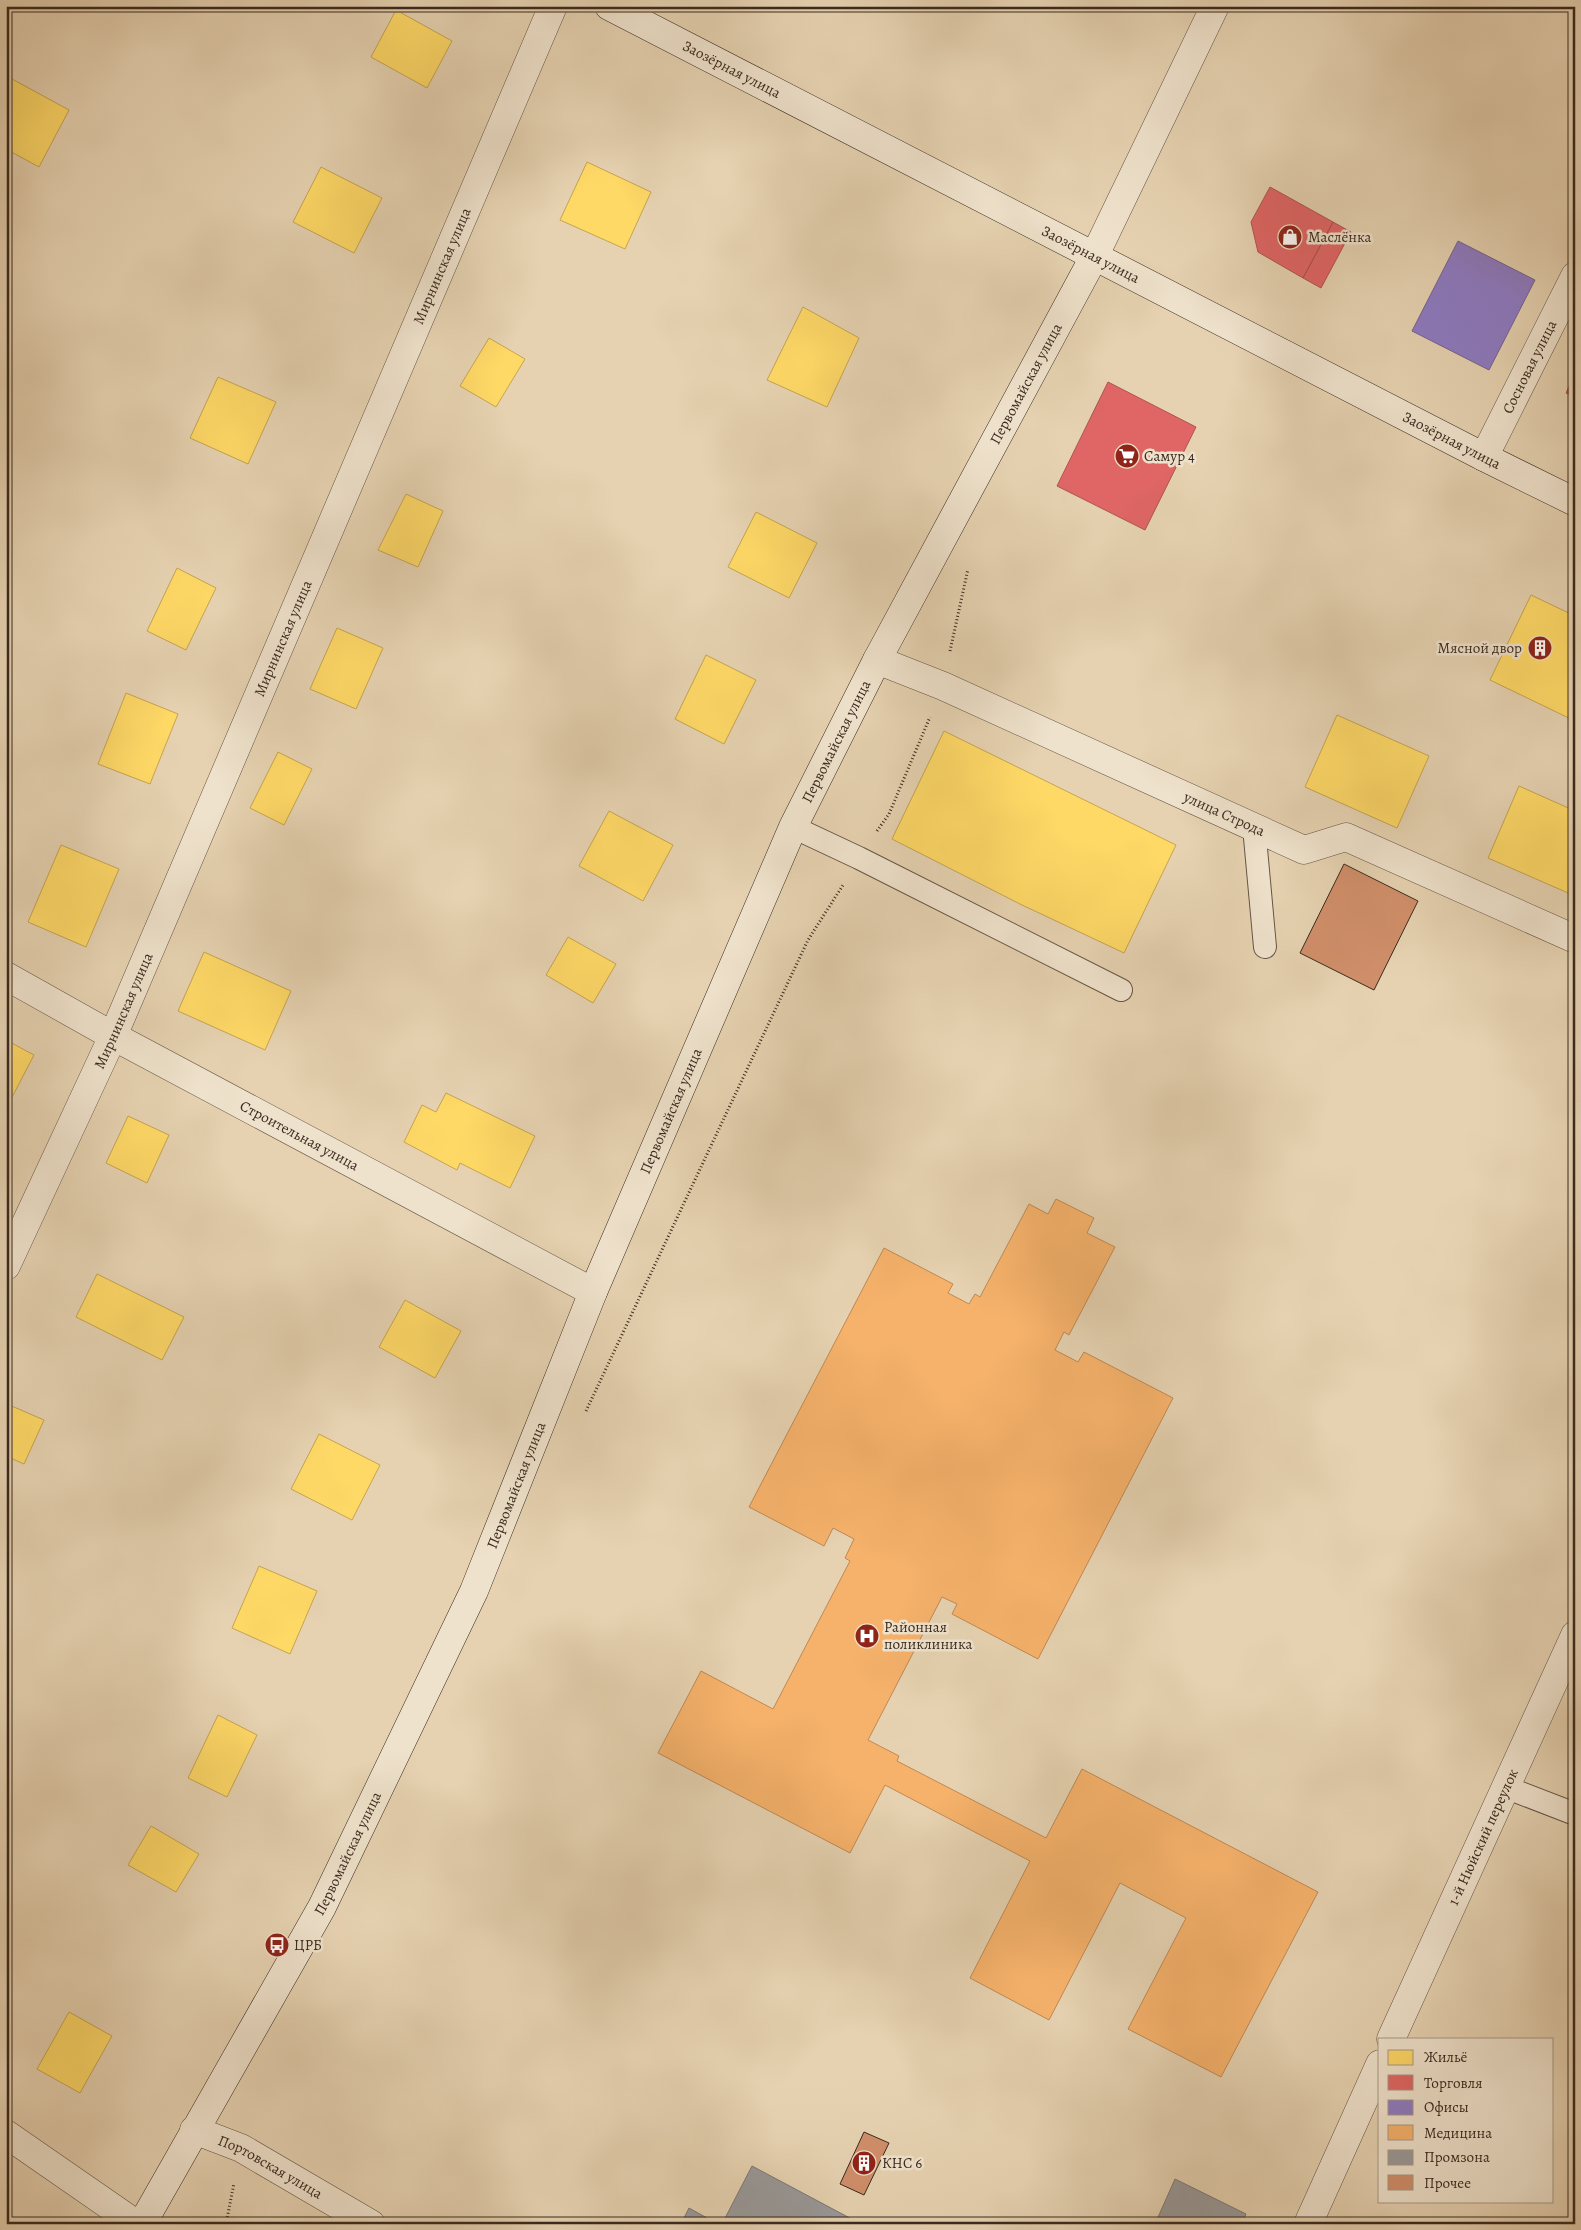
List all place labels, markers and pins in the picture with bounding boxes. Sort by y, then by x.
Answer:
shop icon: Маслёнка [1277,224,1303,250]
place label: Маслёнка [1308,227,1371,247]
supermarket icon: Самур 4 [1114,443,1140,469]
place label: Самур 4 [1144,446,1195,466]
building icon: Мясной двор [1527,635,1553,661]
place label: Мясной двор [1438,638,1522,658]
place label: Районная поликлиника [884,1617,972,1654]
hospital icon: Районная поликлиника [854,1623,880,1649]
bus stop icon: ЦРБ [264,1932,290,1958]
place label: ЦРБ [294,1935,322,1955]
building icon: КНС 6 [851,2150,877,2176]
place label: КНС 6 [882,2153,922,2173]

